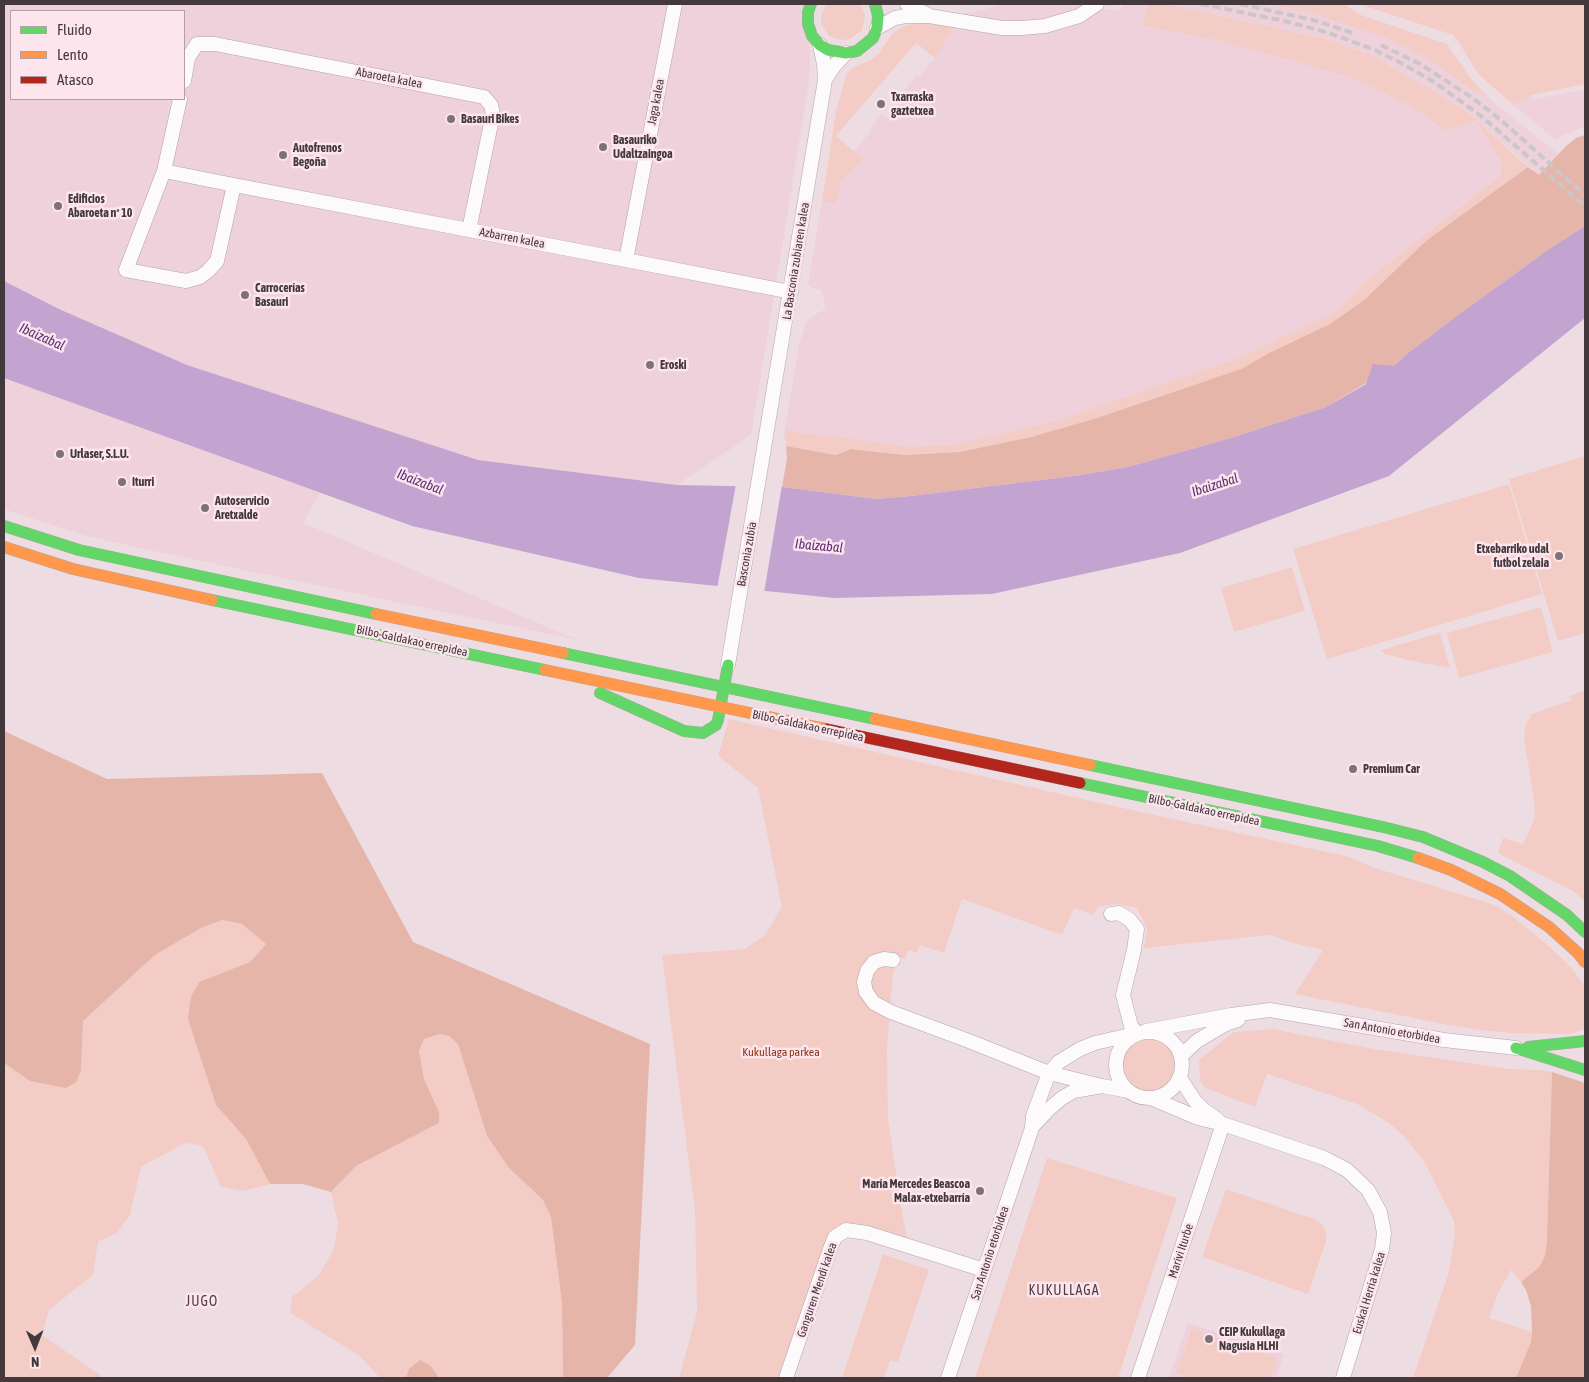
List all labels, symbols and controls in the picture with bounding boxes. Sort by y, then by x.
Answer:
legend [10,10,185,100]
text: Fluido [57,21,92,38]
text: Lento [57,46,88,63]
street label: Abaroeta kalea [355,65,423,91]
text: Atasco [57,71,94,88]
street label: Jaga kalea [644,78,668,126]
place label: Txarraska gaztetxea [891,90,934,118]
marker: Txarraska gaztetxea [875,98,887,110]
place label: Basauri Bikes [461,112,519,126]
marker: Basauri Bikes [445,113,457,125]
place label: Basauriko Udaltzaingoa [613,133,673,161]
place label: Autofrenos Begoña [293,141,342,169]
marker: Basauriko Udaltzaingoa [597,141,609,153]
marker: Autofrenos Begoña [277,149,289,161]
place label: Edificios Abaroeta nº 10 [68,192,132,220]
marker: Edificios Abaroeta nº 10 [52,200,64,212]
street label: La Basconia zubiaren kalea [780,201,812,321]
street label: Azbarren kalea [478,225,546,251]
place label: Carrocerías Basauri [255,281,305,309]
marker: Carrocerías Basauri [239,289,251,301]
water label: Ibaizabal [17,320,67,354]
place label: Eroski [660,358,687,372]
marker: Eroski [644,359,656,371]
place label: Urlaser, S.L.U. [70,447,129,461]
marker: Urlaser, S.L.U. [54,448,66,460]
water label: Ibaizabal [394,466,446,498]
water label: Ibaizabal [1189,470,1241,500]
place label: Iturri [132,475,154,489]
marker: Iturri [116,476,128,488]
place label: Autoservicio Aretxalde [215,494,269,522]
marker: Autoservicio Aretxalde [199,502,211,514]
street label: Basconia zubia [734,520,760,588]
water label: Ibaizabal [794,536,844,556]
place label: Etxebarriko udal futbol zelaia [1477,542,1549,570]
marker: Etxebarriko udal futbol zelaia [1553,550,1565,562]
street label: Bilbo-Galdakao errepidea [355,622,469,660]
street label: Bilbo-Galdakao errepidea [751,707,865,745]
place label: Premium Car [1363,762,1420,776]
marker: Premium Car [1347,763,1359,775]
street label: Bilbo-Galdakao errepidea [1147,791,1261,829]
street label: San Antonio etorbidea [1343,1015,1441,1047]
park label: Kukullaga parkea [742,1045,820,1059]
place label: María Mercedes Beascoa Malax-etxebarría [862,1177,970,1205]
marker: María Mercedes Beascoa Malax-etxebarría [974,1185,986,1197]
street label: San Antonio etorbidea [968,1204,1012,1302]
street label: Marivi Iturbe [1165,1222,1197,1280]
street label: Ganguren Mendi kalea [794,1241,840,1339]
street label: Euskal Herria kalea [1350,1250,1388,1336]
district label: KUKULLAGA [1027,1283,1101,1299]
district label: JUGO [185,1294,219,1310]
north arrow [10,1322,60,1372]
place label: CEIP Kukullaga Nagusia HLHI [1219,1325,1285,1353]
marker: CEIP Kukullaga Nagusia HLHI [1203,1333,1215,1345]
text: N [31,1354,40,1370]

